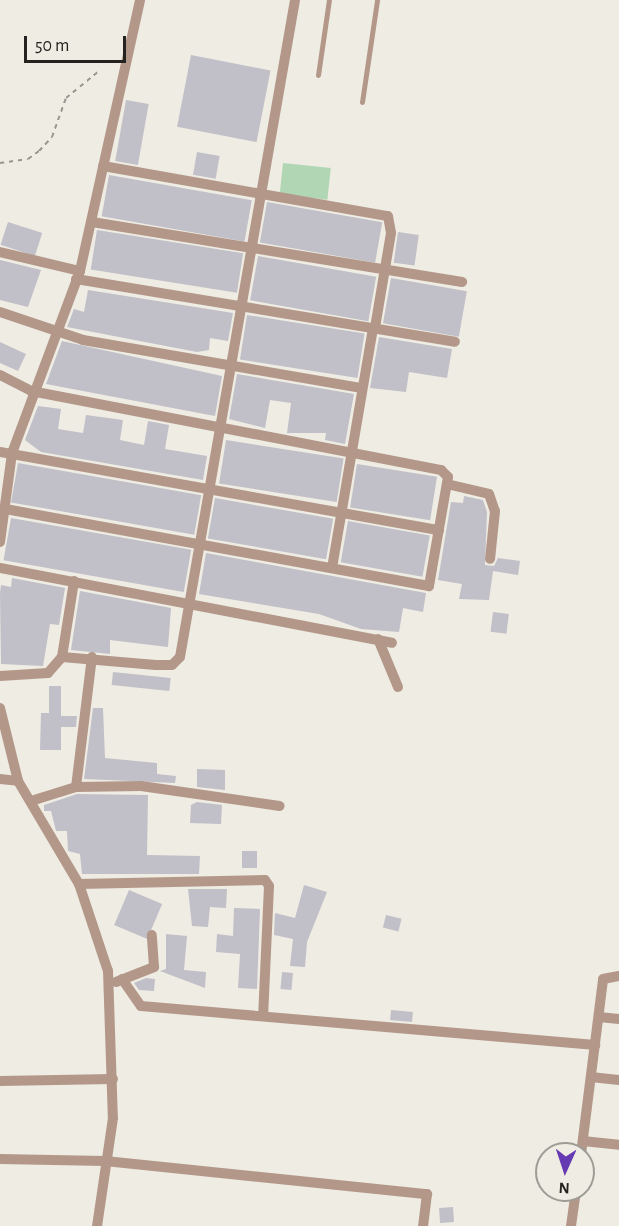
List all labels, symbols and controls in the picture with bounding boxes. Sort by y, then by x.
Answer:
scale bar [27,24,129,62]
text: 50 m [35,37,69,55]
north arrow [535,1142,595,1202]
text: N [558,1180,570,1196]

